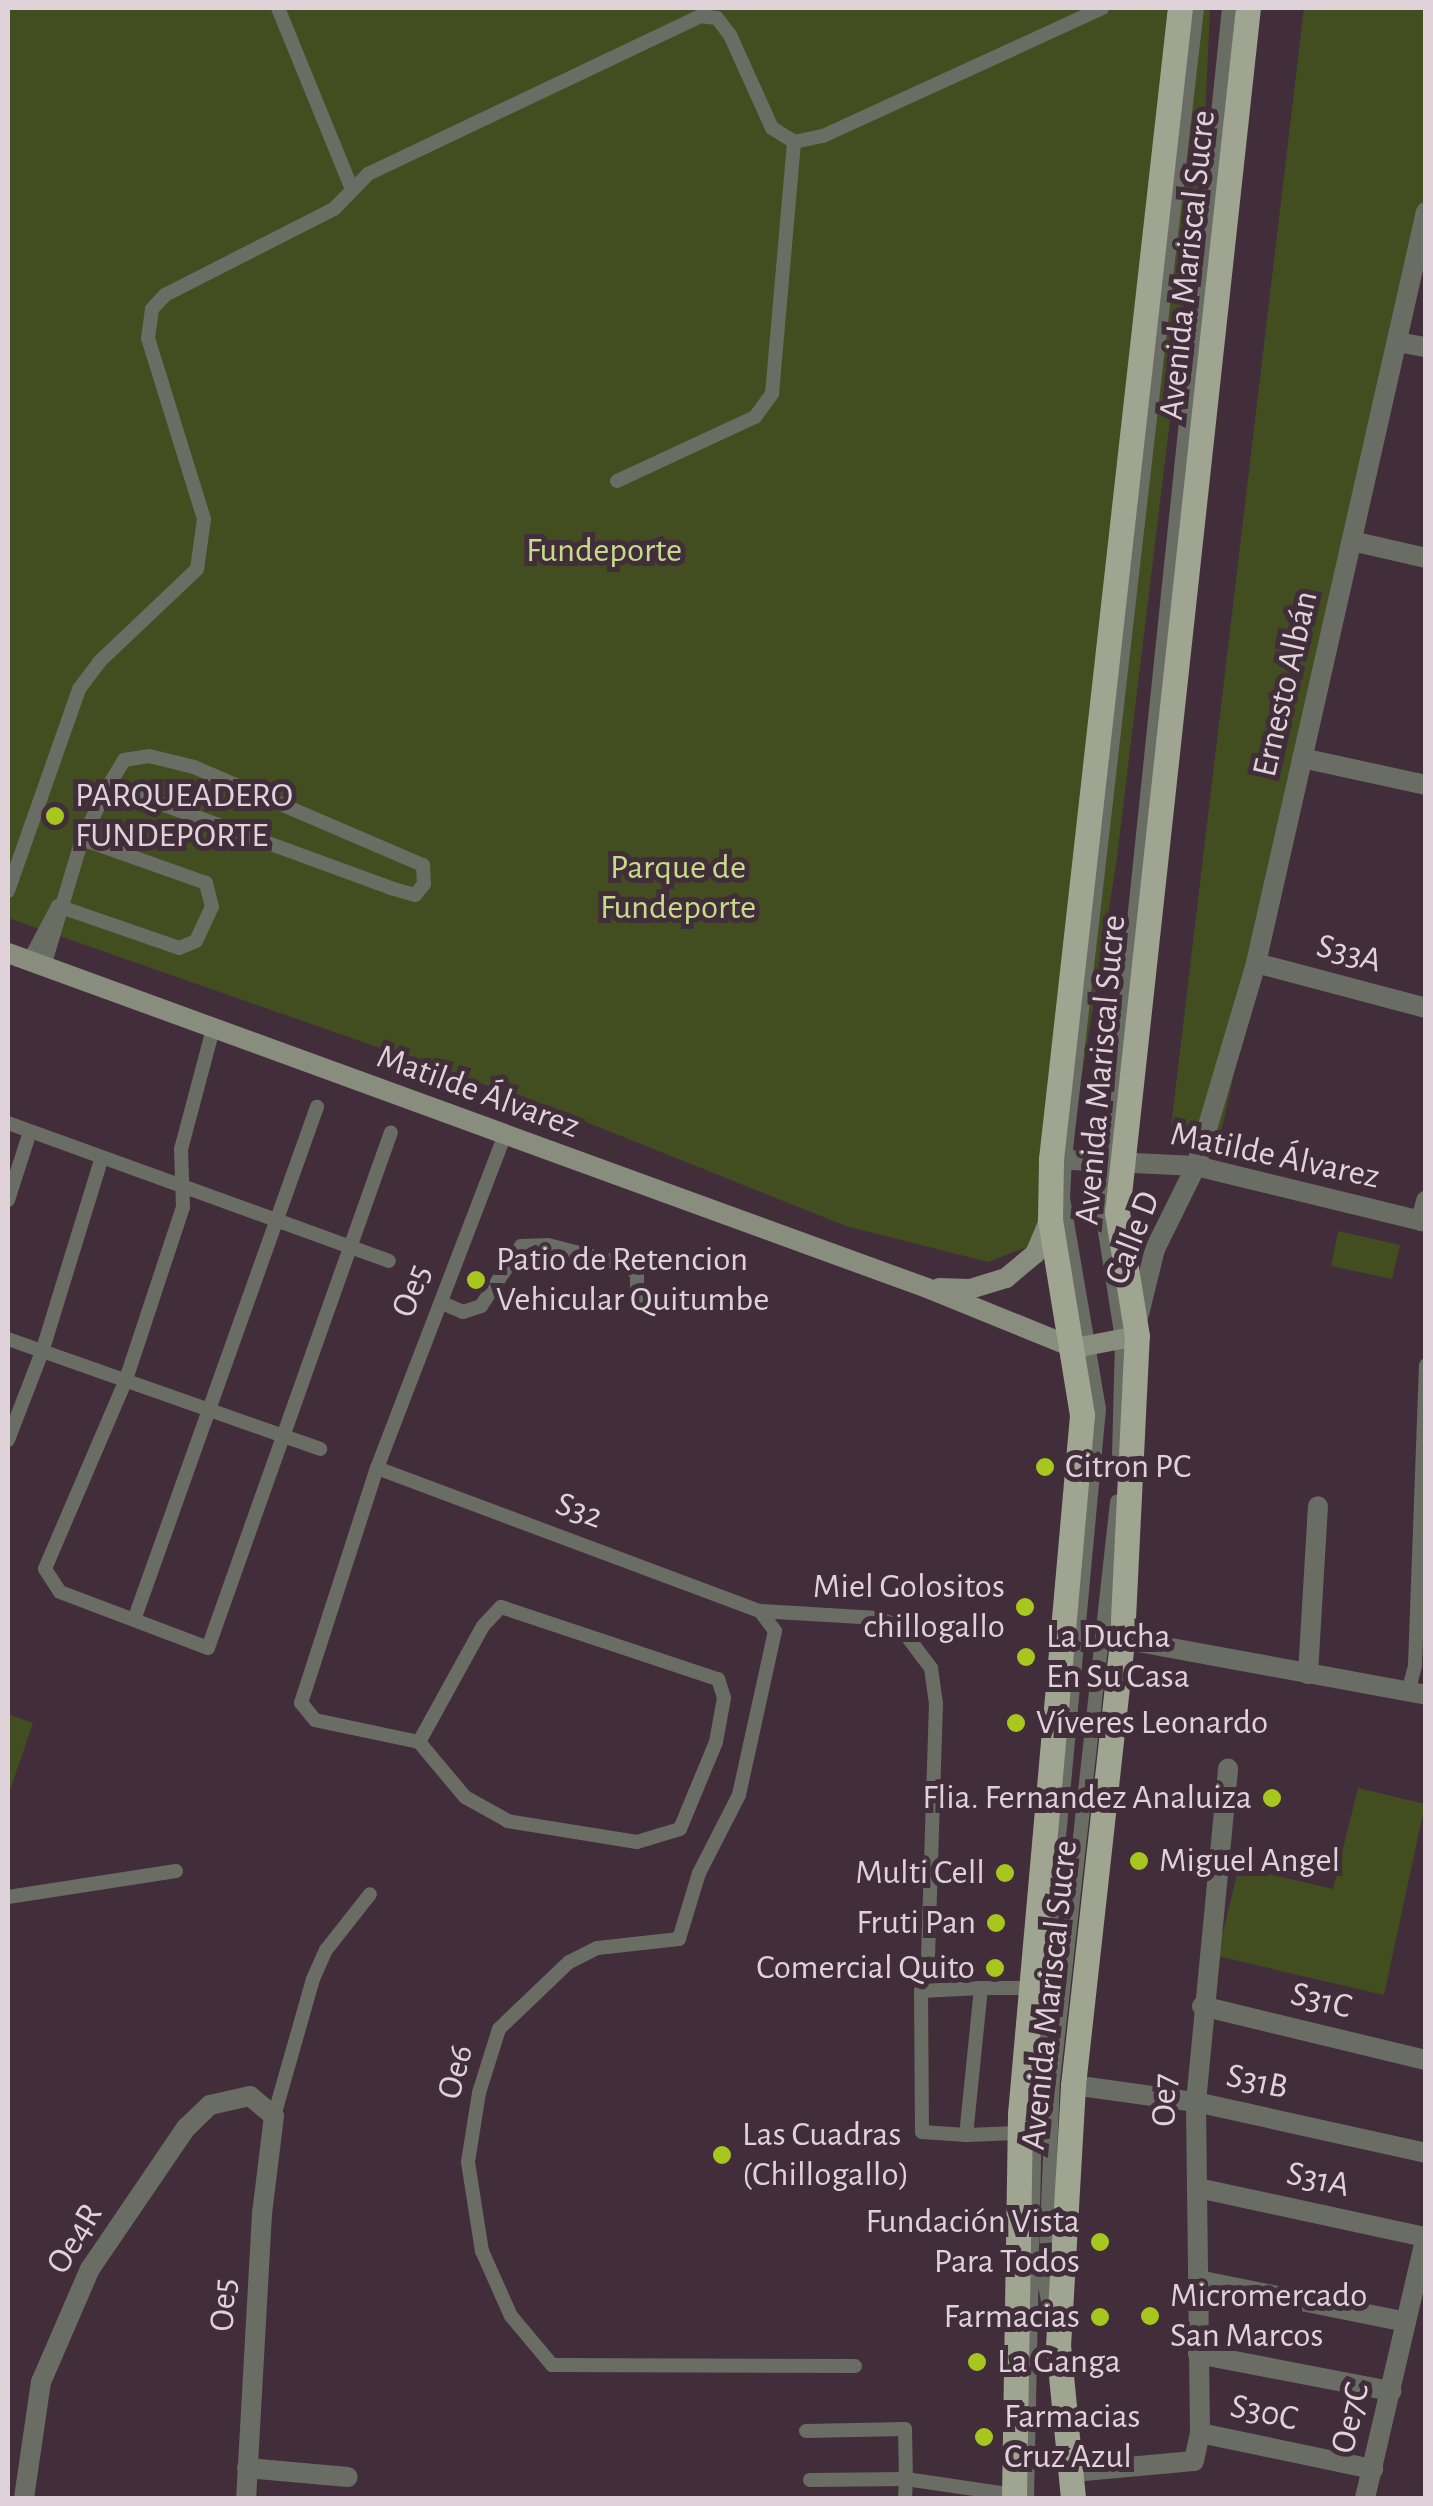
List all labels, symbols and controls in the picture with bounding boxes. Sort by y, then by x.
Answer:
street label: Avenida Mariscal Sucre [1151,108,1225,422]
park label: Fundeporte [526,530,682,572]
street label: Ernesto Albán [1244,587,1328,781]
place label: PARQUEADERO FUNDEPORTE [75,775,293,857]
marker: PARQUEADERO FUNDEPORTE [44,805,66,827]
park label: Parque de Fundeporte [600,847,756,929]
street label: Avenida Mariscal Sucre [1067,913,1135,1227]
street label: S33A [1312,925,1386,983]
street label: Matilde Álvarez [371,1036,585,1148]
street label: Matilde Álvarez [1167,1113,1383,1199]
street label: Calle D [1096,1186,1170,1290]
place label: Patio de Retencion Vehicular Quitumbe [496,1239,769,1321]
street label: Oe5 [383,1259,441,1323]
marker: Patio de Retencion Vehicular Quitumbe [465,1269,487,1291]
place label: Citron PC [1065,1446,1191,1488]
marker: Citron PC [1034,1456,1056,1478]
street label: S32 [550,1483,608,1539]
place label: Miel Golositos chillogallo [813,1566,1005,1648]
marker: Miel Golositos chillogallo [1014,1596,1036,1618]
place label: La Ducha En Su Casa [1046,1616,1190,1698]
marker: La Ducha En Su Casa [1015,1646,1037,1668]
place label: Víveres Leonardo [1036,1702,1268,1744]
marker: Víveres Leonardo [1005,1712,1027,1734]
place label: Flia. Fernandez Analuiza [922,1777,1252,1819]
marker: Flia. Fernandez Analuiza [1261,1787,1283,1809]
street label: Avenida Mariscal Sucre [1013,1838,1087,2152]
place label: Miguel Angel [1159,1840,1340,1882]
marker: Miguel Angel [1128,1850,1150,1872]
place label: Multi Cell [855,1852,985,1894]
marker: Multi Cell [994,1862,1016,1884]
place label: Fruti Pan [856,1902,976,1944]
marker: Fruti Pan [985,1912,1007,1934]
place label: Comercial Quito [756,1947,975,1989]
marker: Comercial Quito [984,1957,1006,1979]
street label: S31C [1286,1973,1356,2029]
street label: Oe6 [429,2040,483,2104]
street label: S31B [1222,2055,1292,2109]
street label: Oe7 [1144,2073,1186,2127]
place label: Las Cuadras (Chillogallo) [742,2114,909,2196]
marker: Las Cuadras (Chillogallo) [711,2144,733,2166]
street label: S31A [1283,2153,1353,2207]
street label: Oe4R [38,2196,112,2282]
place label: Fundación Vista Para Todos [866,2201,1080,2283]
marker: Fundación Vista Para Todos [1089,2231,1111,2253]
place label: Micromercado San Marcos [1170,2275,1367,2357]
street label: Oe5 [202,2277,246,2333]
place label: Farmacias [944,2296,1080,2338]
marker: Micromercado San Marcos [1139,2305,1161,2327]
marker: Farmacias [1089,2306,1111,2328]
place label: La Ganga [997,2341,1121,2383]
marker: La Ganga [966,2351,988,2373]
street label: Oe7C [1323,2379,1379,2457]
street label: S30C [1227,2385,1301,2441]
place label: Farmacias Cruz Azul [1004,2396,1140,2478]
marker: Farmacias Cruz Azul [973,2426,995,2448]

